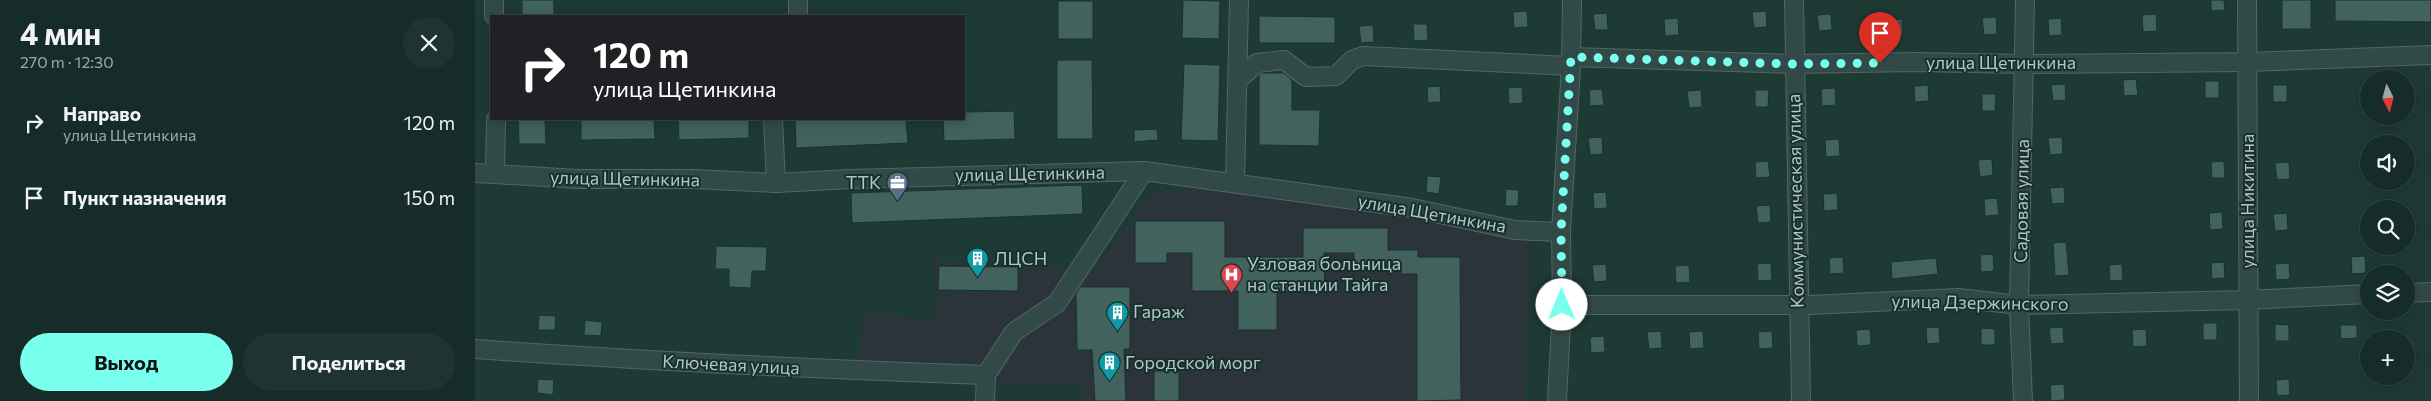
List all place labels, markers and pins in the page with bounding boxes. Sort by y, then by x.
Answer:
pin [1859,12,1901,63]
place label: ТТК [846,171,881,193]
office icon: ТТК [885,171,909,202]
building icon: ЛЦСН [966,247,990,278]
place label: ЛЦСН [994,247,1047,269]
place label: Узловая больница на станции Тайга [1247,252,1401,295]
hospital icon: Узловая больница на станции Тайга [1219,262,1243,293]
building icon: Гараж [1105,300,1129,331]
place label: Гараж [1133,300,1185,322]
building icon: Городской морг [1097,351,1121,382]
place label: Городской морг [1125,351,1261,373]

